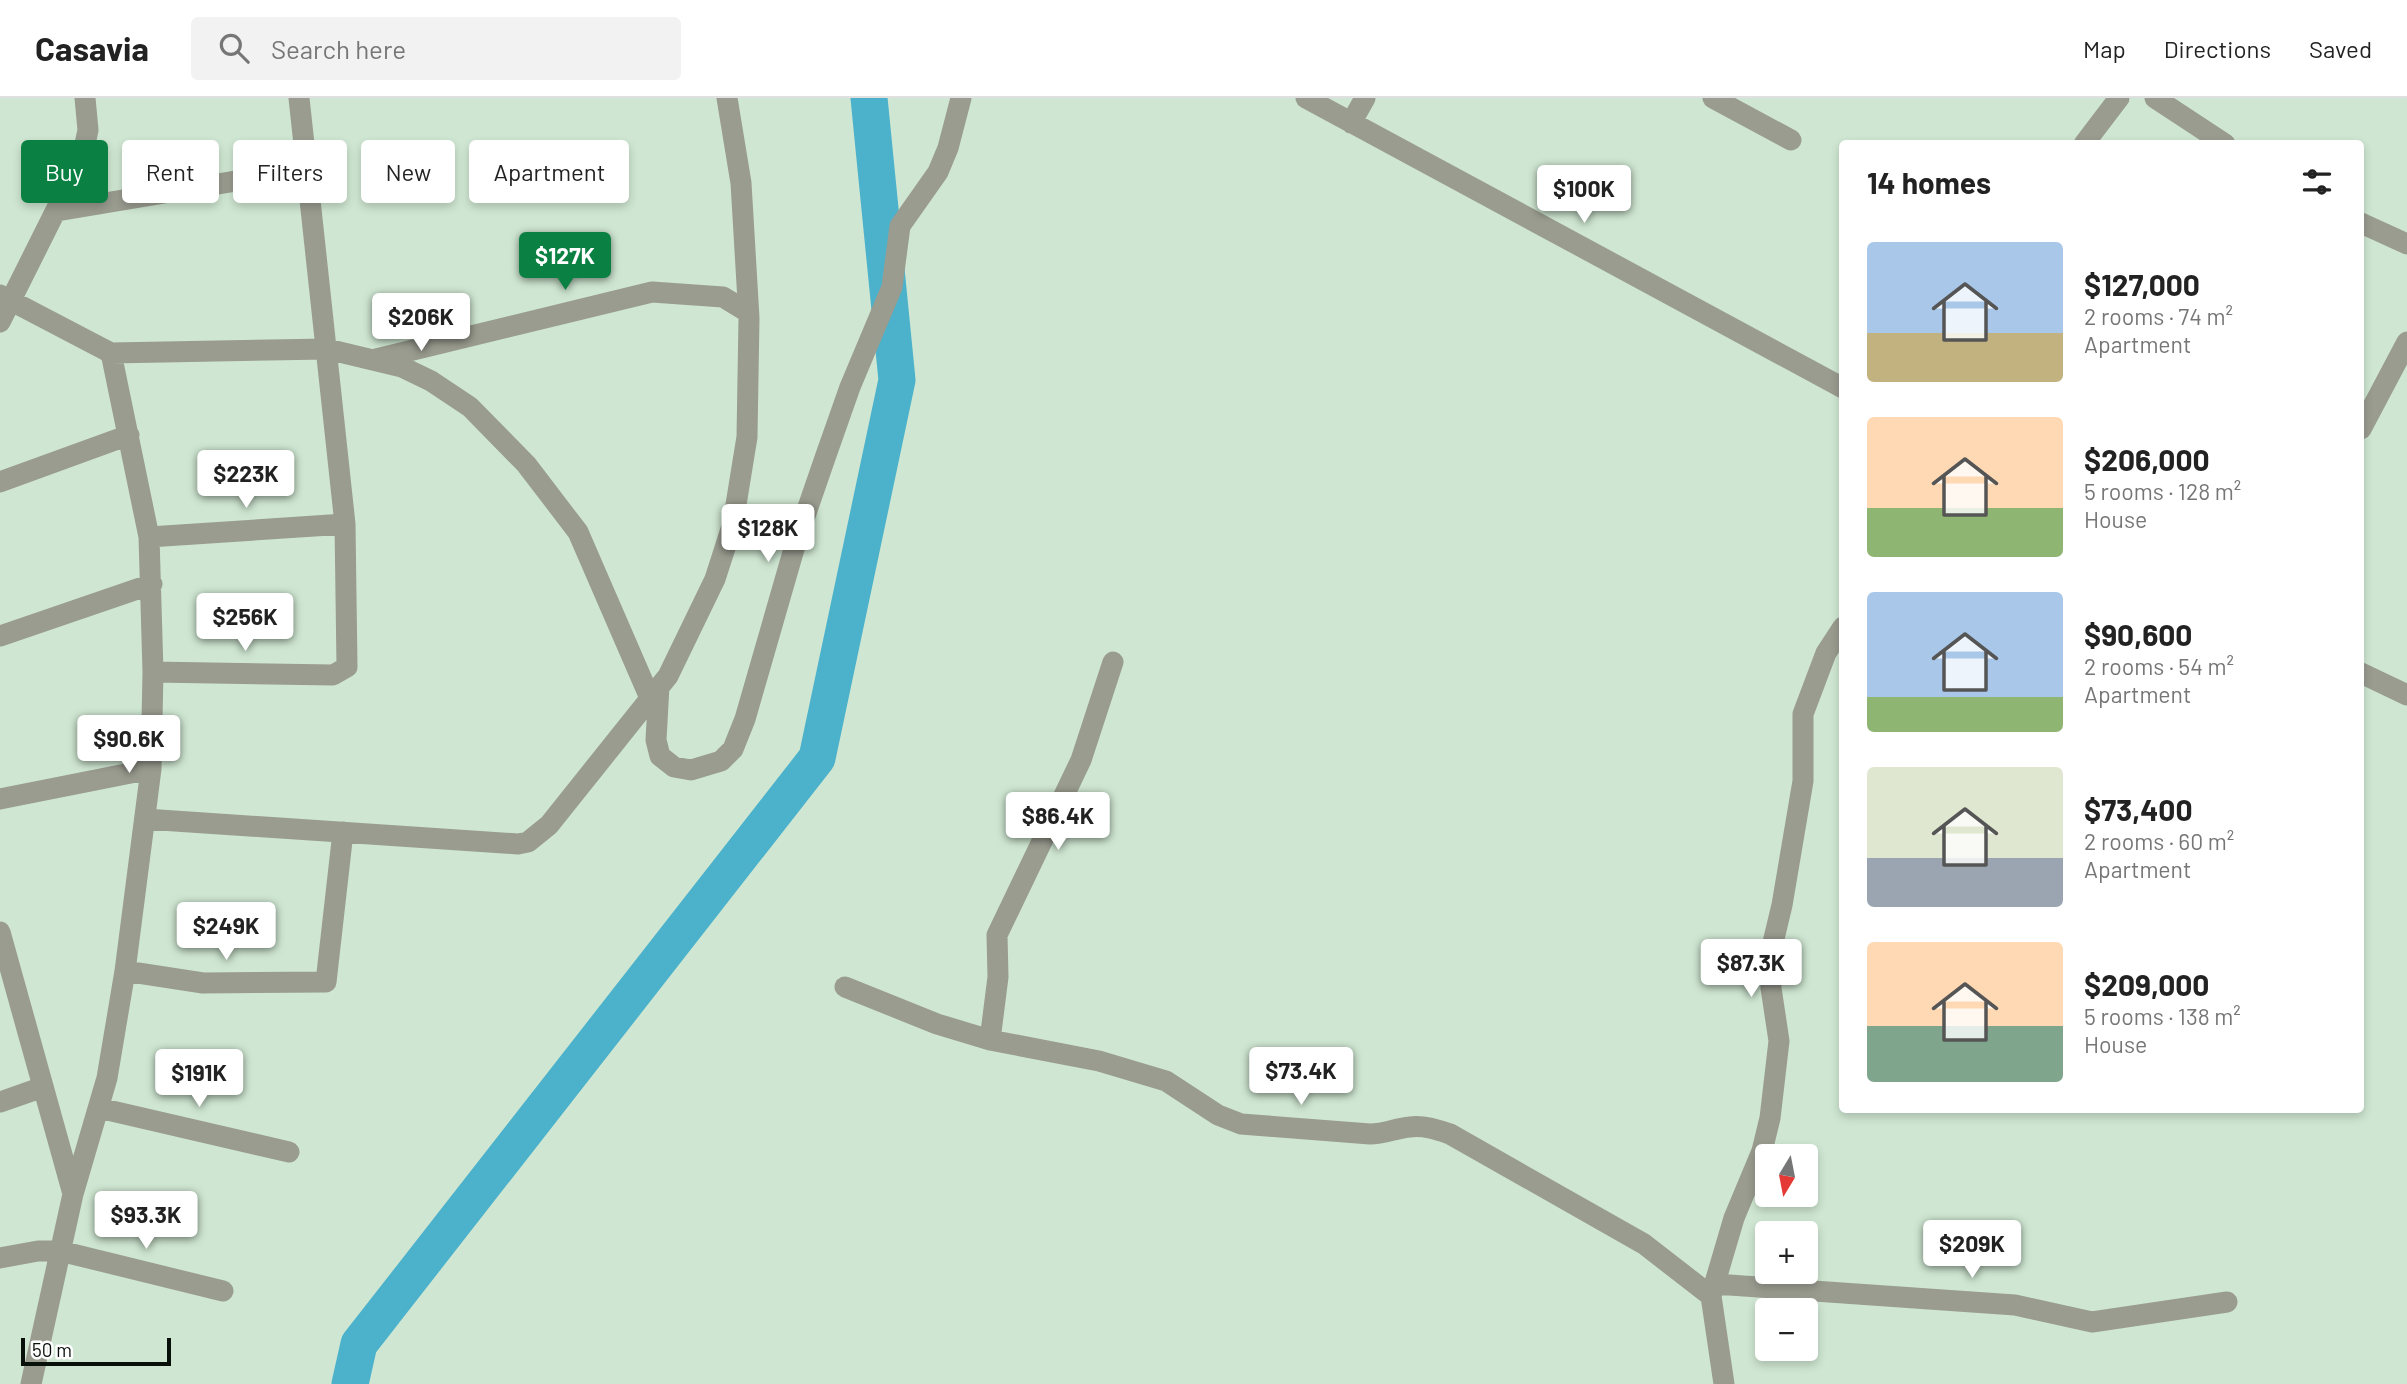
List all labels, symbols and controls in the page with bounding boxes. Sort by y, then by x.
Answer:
search box [191,17,681,80]
text: Casavia [35,28,149,68]
icon: search [215,29,253,67]
text: Search here [271,33,406,64]
text: Map [2083,34,2126,63]
text: Directions [2164,34,2271,63]
text: Saved [2309,34,2372,63]
chip: Buy [21,140,108,203]
chip: Rent [122,140,219,203]
chip: Filters [233,140,347,203]
chip: New [361,140,455,203]
chip: Apartment [469,140,629,203]
icon: filters [2298,163,2336,201]
text: 14 homes [1867,164,1991,200]
pin: $100K [1535,166,1633,225]
text: $100K [1553,174,1615,202]
pin: $127K [516,232,614,292]
text: $127K [535,241,595,269]
text: $127,000 [2084,266,2200,302]
icon: home [1923,270,2007,354]
pin: $206K [372,294,470,353]
text: $206K [388,302,454,330]
text: 2 rooms · 74 m² [2084,302,2233,330]
text: Apartment [2084,330,2191,358]
text: $206,000 [2084,441,2210,477]
icon: home [1923,445,2007,529]
pin: $223K [197,450,295,510]
text: $223K [213,459,279,487]
text: 5 rooms · 128 m² [2084,477,2241,505]
pin: $128K [719,504,817,564]
text: House [2084,505,2147,533]
text: $128K [737,513,799,541]
pin: $256K [196,594,294,653]
text: $256K [212,602,278,630]
text: $90,600 [2084,616,2192,652]
icon: home [1923,620,2007,704]
text: 2 rooms · 54 m² [2084,652,2234,680]
text: Apartment [2084,680,2191,708]
pin: $90.6K [72,716,186,775]
text: $90.6K [93,724,165,752]
text: $73,400 [2084,791,2193,827]
pin: $86.4K [1001,792,1115,852]
icon: home [1923,795,2007,879]
text: $86.4K [1022,801,1094,829]
text: 2 rooms · 60 m² [2084,827,2234,855]
text: Apartment [2084,855,2191,883]
pin: $249K [177,902,275,962]
text: $249K [193,911,259,939]
pin: $87.3K [1694,940,1808,999]
text: $87.3K [1717,948,1785,976]
text: $209,000 [2084,966,2209,1002]
icon: home [1923,970,2007,1054]
text: 5 rooms · 138 m² [2084,1002,2241,1030]
text: House [2084,1030,2147,1058]
pin: $73.4K [1244,1048,1358,1107]
pin: $191K [150,1049,248,1109]
text: $73.4K [1265,1056,1337,1084]
text: $191K [171,1058,227,1086]
north arrow [1755,1144,1818,1208]
map controls [1755,1144,1818,1361]
pin: $93.3K [89,1192,203,1251]
text: $93.3K [111,1200,181,1228]
pin: $209K [1923,1220,2021,1280]
button: + [1755,1221,1818,1284]
text: $209K [1939,1229,2005,1257]
button: − [1755,1298,1818,1361]
scale bar [21,1335,172,1367]
text: 50 m [32,1338,72,1361]

